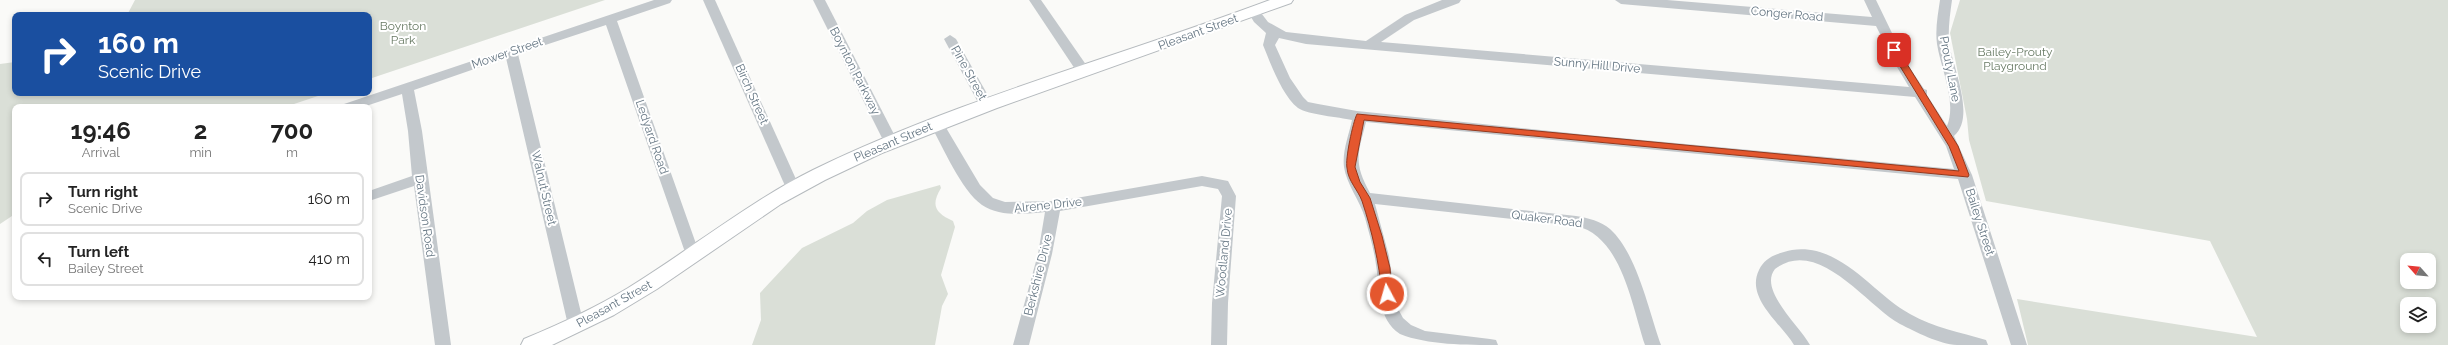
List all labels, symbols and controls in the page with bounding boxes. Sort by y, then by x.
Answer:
street label: Conger Road [1750,4,1824,24]
street label: Pleasant Street [1156,11,1240,53]
park label: Boynton Park [380,19,426,47]
street label: Boynton Parkway [827,25,883,118]
text: 160 m [98,27,179,60]
icon: right [32,28,84,80]
pin [1877,33,1911,67]
street label: Mower Street [470,34,544,72]
street label: Prouty Lane [1937,35,1963,103]
icon: arrive [1883,39,1905,61]
street label: Pine Street [948,43,990,103]
park label: Bailey-Prouty Playground [1978,45,2053,73]
street label: Sunny Hill Drive [1553,54,1641,76]
text: Scenic Drive [98,61,201,82]
street label: Birch Street [732,62,772,126]
street label: Ledyard Road [633,98,671,176]
text: 19:46 [71,116,131,145]
text: 2 [194,116,207,145]
text: 700 [270,116,313,145]
street label: Pleasant Street [852,119,934,165]
text: Arrival [82,145,120,160]
text: min [189,145,212,160]
text: m [286,145,298,160]
street label: Walnut Street [529,149,559,227]
street label: Davidson Road [412,174,438,258]
text: Turn right [68,183,138,201]
street label: Bailey Street [1963,187,1997,257]
icon: right [34,188,56,210]
text: 160 m [308,190,350,208]
street label: Alrene Drive [1013,194,1083,216]
text: Scenic Drive [68,201,142,216]
street label: Woodland Drive [1213,208,1235,298]
street label: Quaker Road [1511,208,1583,230]
street label: Berkshire Drive [1021,233,1055,317]
text: Turn left [68,243,129,261]
icon: left [34,248,56,270]
text: 410 m [309,250,350,268]
north arrow [2400,253,2436,289]
map controls [2400,253,2436,333]
text: Bailey Street [68,261,144,276]
position arrow [1366,273,1408,315]
street label: Pleasant Street [574,278,654,330]
button: layers [2400,297,2436,333]

